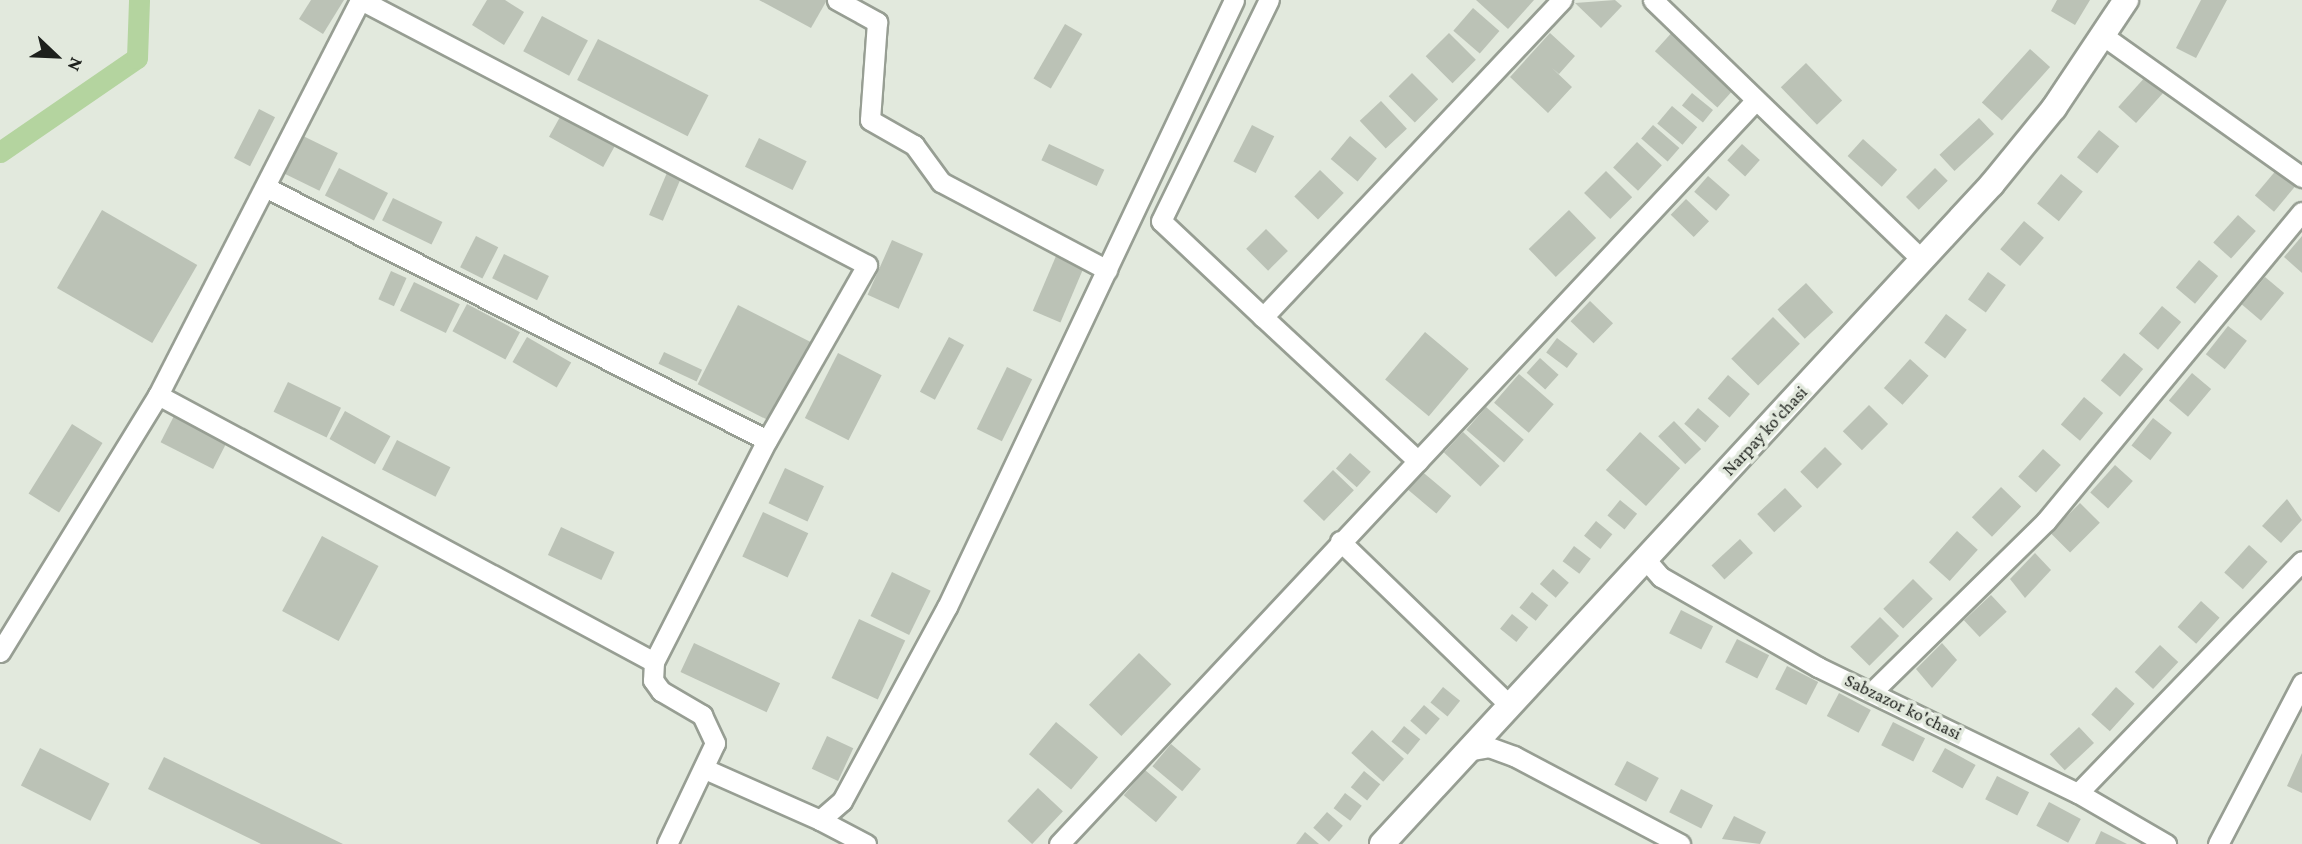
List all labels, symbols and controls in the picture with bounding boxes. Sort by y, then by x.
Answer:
north arrow [21,21,91,91]
text: N [64,54,88,74]
street label: Narpay ko'chasi [1718,382,1812,480]
street label: Sabzazor ko'chasi [1841,669,1965,745]

